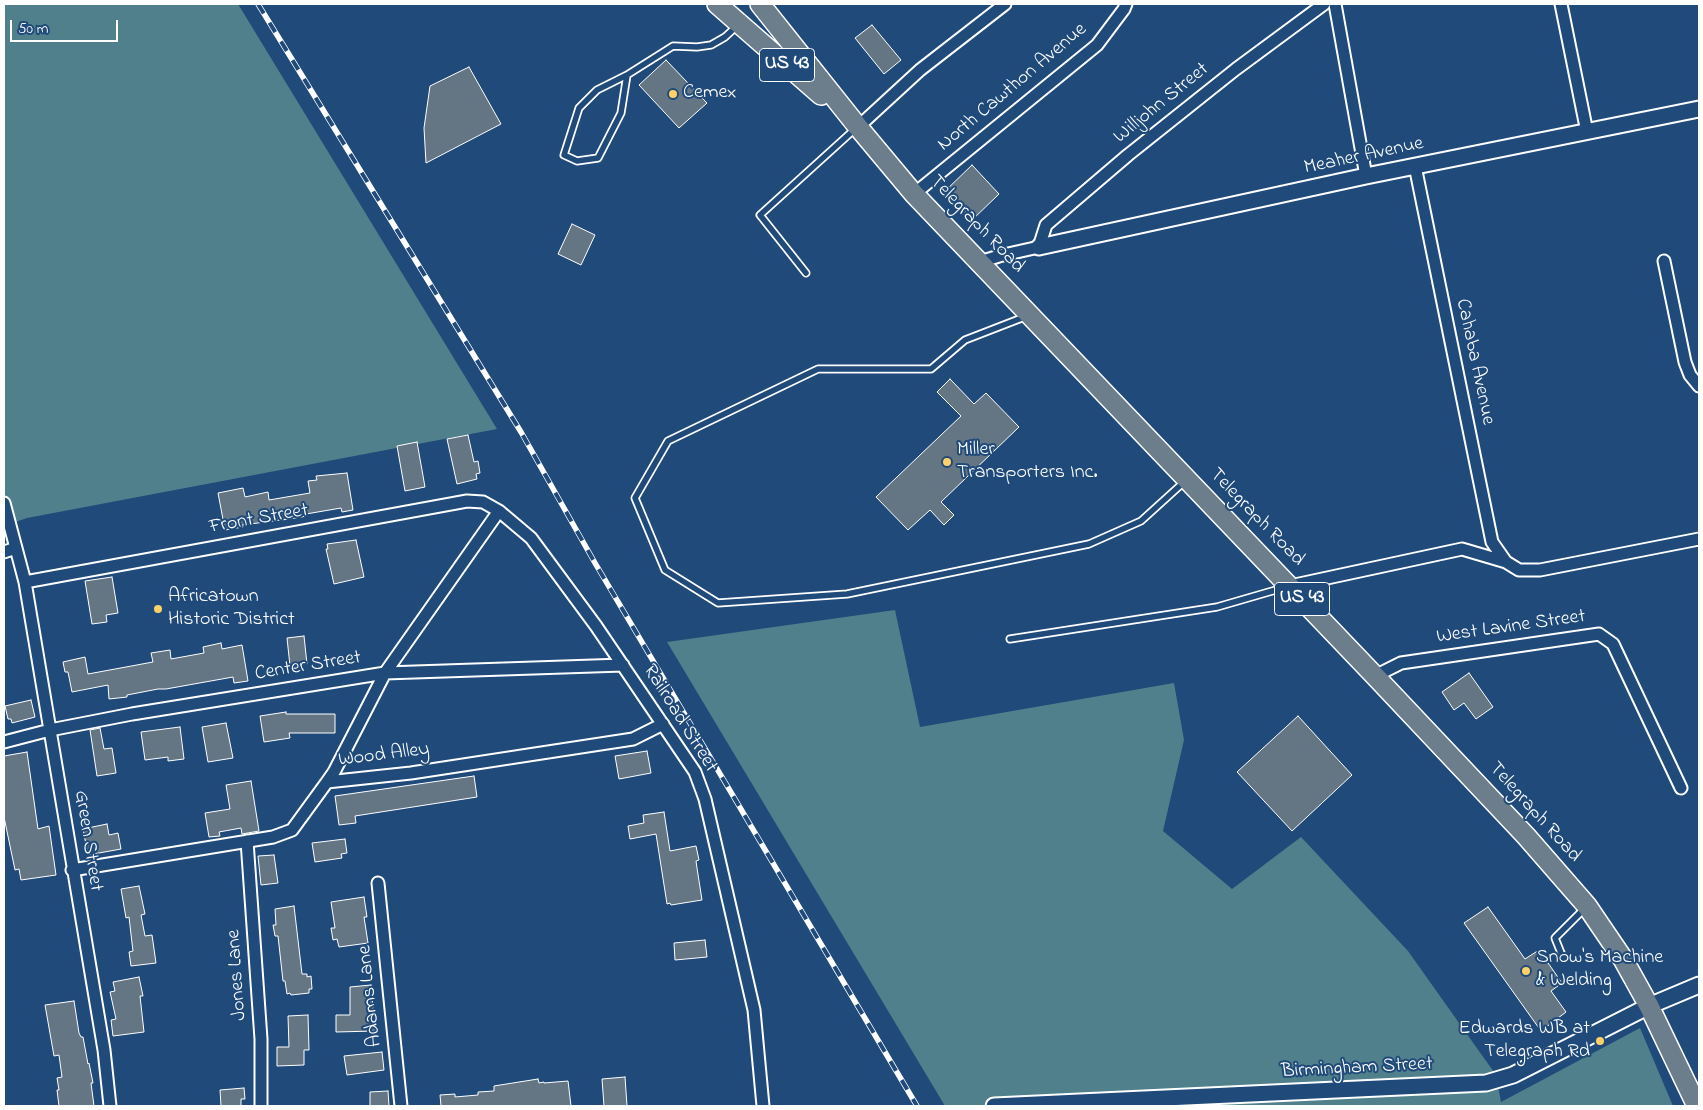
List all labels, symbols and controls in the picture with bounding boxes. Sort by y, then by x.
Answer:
scale bar [12,10,120,42]
text: 50 m [18,18,48,40]
street label: North Cawthon Avenue [933,19,1093,157]
road number: US 43 [760,48,814,82]
street label: Willjohn Street [1110,58,1214,150]
place label: Cemex [683,82,736,106]
marker: Cemex [667,88,679,100]
street label: Meaher Avenue [1302,133,1426,181]
street label: Telegraph Road [923,171,1029,279]
street label: Cahaba Avenue [1449,297,1499,427]
place label: Miller Transporters Inc. [957,439,1098,486]
marker: Miller Transporters Inc. [941,456,953,468]
street label: Telegraph Road [1203,464,1309,572]
street label: Front Street [208,500,310,540]
road number: US 43 [1274,582,1330,616]
place label: Africatown Historic District [168,586,295,633]
marker: Africatown Historic District [152,603,164,615]
street label: West Lavine Street [1435,606,1587,650]
street label: Center Street [253,647,363,687]
street label: Railroad Street [636,661,722,777]
street label: Wood Alley [337,739,431,773]
street label: Telegraph Road [1483,758,1585,868]
street label: Green Street [67,789,107,893]
street label: Jones Lane [223,929,253,1021]
street label: Adams Lane [354,944,388,1048]
place label: Snow's Machine & Welding [1536,947,1663,994]
marker: Snow's Machine & Welding [1520,965,1532,977]
place label: Edwards WB at Telegraph Rd [1459,1018,1590,1065]
marker: Edwards WB at Telegraph Rd [1594,1035,1606,1047]
street label: Birmingham Street [1281,1053,1433,1085]

